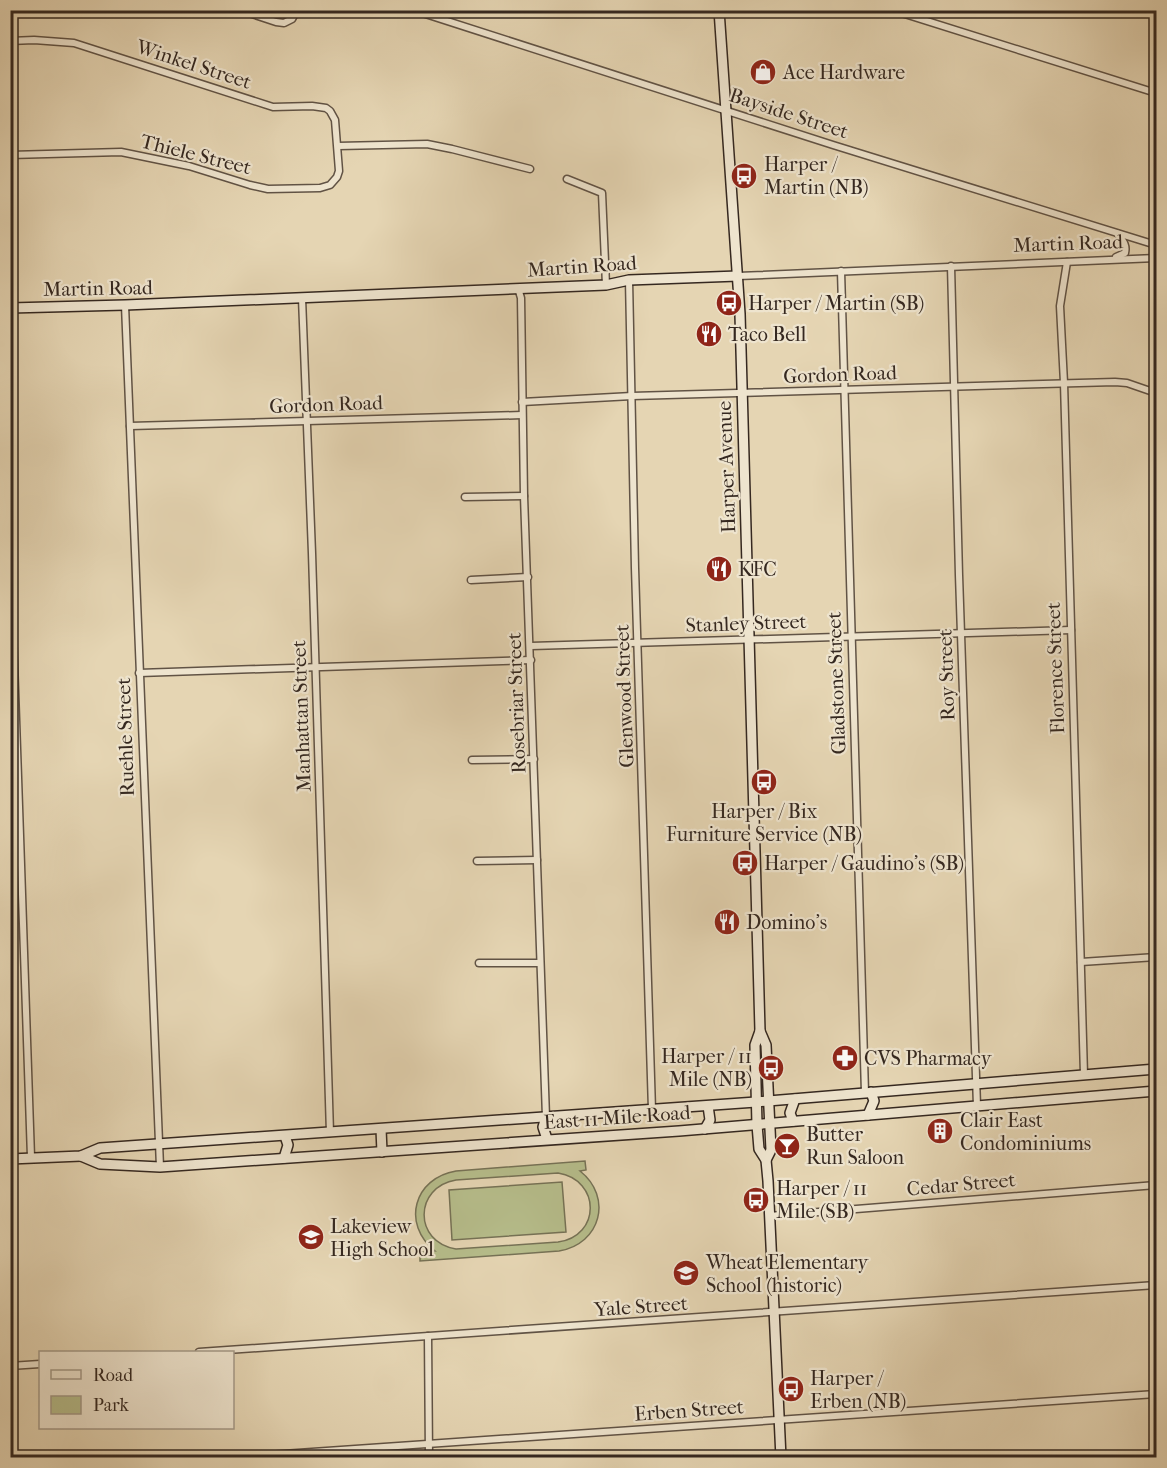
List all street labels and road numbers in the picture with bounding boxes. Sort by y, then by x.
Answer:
street label: Winkel Street [133,35,254,94]
street label: Bayside Street [727,83,851,144]
street label: Thiele Street [138,130,254,179]
street label: Martin Road [1013,230,1124,257]
street label: Martin Road [527,251,639,282]
street label: Martin Road [43,276,154,301]
street label: Gordon Road [783,361,898,388]
street label: Gordon Road [269,391,384,418]
street label: Harper Avenue [713,400,740,533]
street label: Florence Street [1042,602,1069,734]
street label: Stanley Street [685,610,807,637]
street label: Gladstone Street [823,611,850,755]
street label: Glenwood Street [611,624,638,768]
street label: Roy Street [933,629,960,721]
street label: Rosebriar Street [503,632,530,774]
street label: Manhattan Street [287,640,316,792]
street label: Ruehle Street [112,677,139,797]
street label: East 11 Mile Road [543,1101,692,1134]
street label: Cedar Street [906,1168,1016,1201]
street label: Yale Street [593,1292,689,1321]
street label: Erben Street [633,1395,745,1426]

